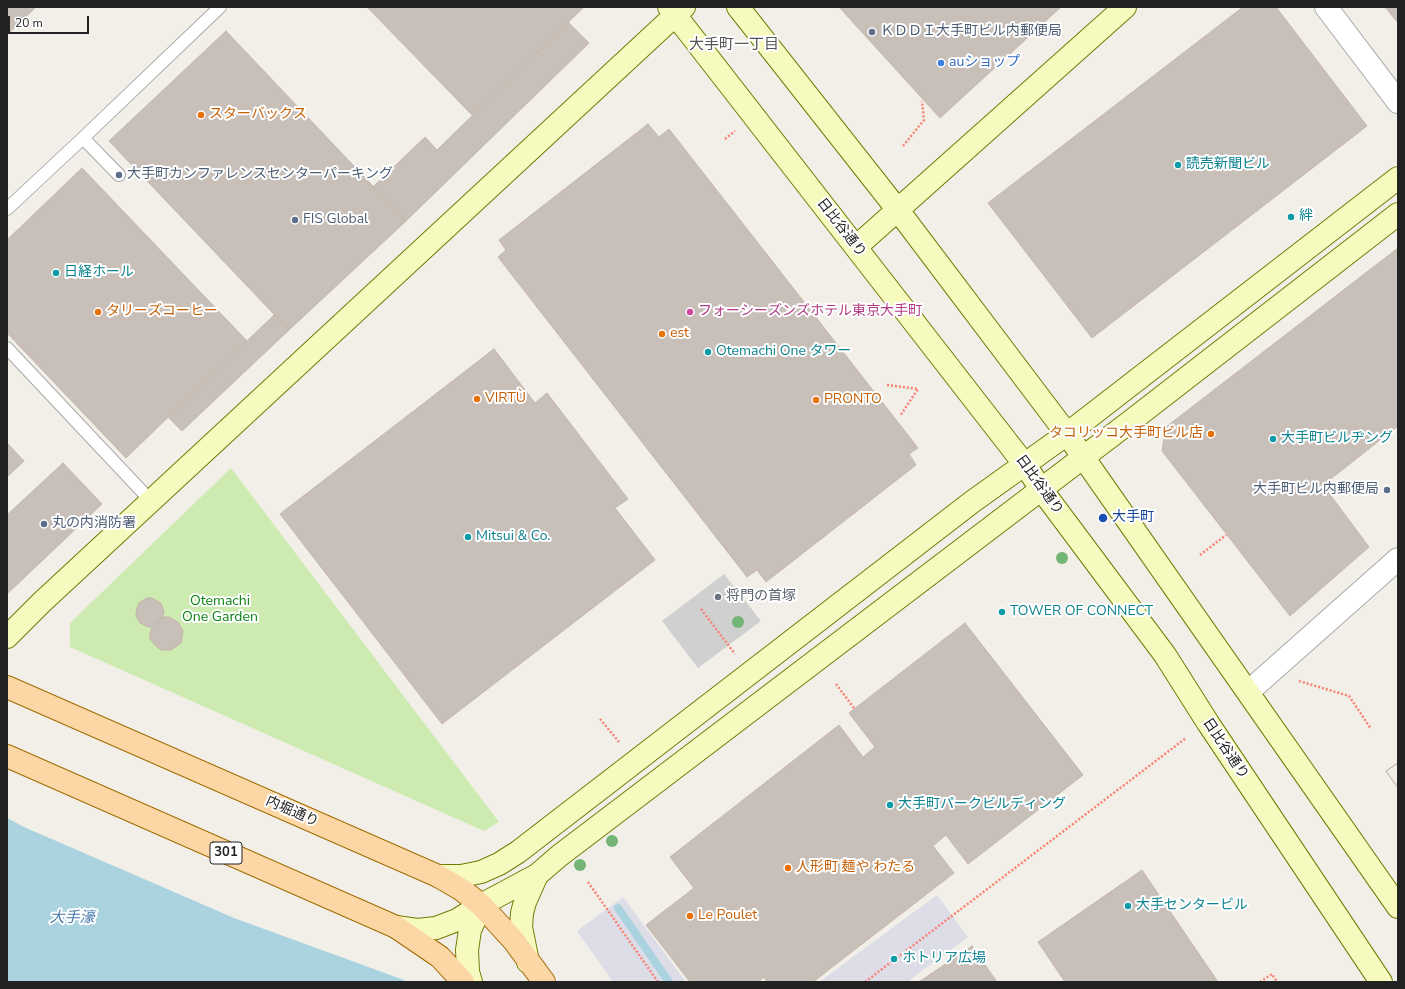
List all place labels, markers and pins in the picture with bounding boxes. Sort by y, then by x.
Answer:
place label: ＫＤＤＩ大手町ビル内郵便局 [880,24,1062,40]
marker: ＫＤＤＩ大手町ビル内郵便局 [867,27,877,37]
place label: auショップ [949,55,1020,71]
marker: auショップ [936,58,946,68]
place label: スターバックス [209,107,307,123]
marker: スターバックス [196,110,206,120]
place label: 読売新聞ビル [1186,157,1270,173]
marker: 読売新聞ビル [1173,160,1183,170]
place label: 大手町カンファレンスセンターパーキング [127,167,393,183]
marker: 大手町カンファレンスセンターパーキング [114,170,124,180]
place label: 絆 [1299,209,1313,225]
place label: FIS Global [303,212,368,228]
marker: 絆 [1286,212,1296,222]
marker: FIS Global [290,215,300,225]
place label: 日経ホール [64,265,134,281]
marker: 日経ホール [51,268,61,278]
place label: タリーズコーヒー [106,304,218,320]
place label: フォーシーズンズホテル東京大手町 [698,304,922,320]
marker: タリーズコーヒー [93,307,103,317]
marker: フォーシーズンズホテル東京大手町 [685,307,695,317]
place label: est [670,326,689,342]
marker: est [657,329,667,339]
place label: Otemachi One タワー [716,344,851,360]
marker: Otemachi One タワー [703,347,713,357]
place label: VIRTÙ [485,391,526,407]
place label: PRONTO [824,392,882,408]
marker: VIRTÙ [472,394,482,404]
marker: PRONTO [811,395,821,405]
place label: タコリッコ大手町ビル店 [1049,426,1203,442]
marker: タコリッコ大手町ビル店 [1206,429,1216,439]
place label: 大手町ビルヂング [1281,431,1393,447]
marker: 大手町ビルヂング [1268,434,1278,444]
place label: 大手町ビル内郵便局 [1253,482,1379,498]
marker: 大手町ビル内郵便局 [1382,485,1392,495]
place label: 大手町 [1112,510,1154,526]
marker: 大手町 [1097,512,1109,524]
place label: 丸の内消防署 [52,516,136,532]
marker: 丸の内消防署 [39,519,49,529]
place label: Mitsui & Co. [476,529,550,545]
marker: Mitsui & Co. [463,532,473,542]
place label: 将門の首塚 [726,589,796,605]
marker: 将門の首塚 [713,592,723,602]
place label: TOWER OF CONNECT [1010,604,1153,620]
marker: TOWER OF CONNECT [997,607,1007,617]
place label: 大手町パークビルディング [898,797,1066,813]
marker: 大手町パークビルディング [885,800,895,810]
place label: 人形町 麺や わたる [796,860,915,876]
marker: 人形町 麺や わたる [783,863,793,873]
place label: 大手センタービル [1136,898,1248,914]
marker: 大手センタービル [1123,901,1133,911]
place label: Le Poulet [698,908,757,924]
marker: Le Poulet [685,911,695,921]
place label: ホトリア広場 [902,951,986,967]
marker: ホトリア広場 [889,954,899,964]

